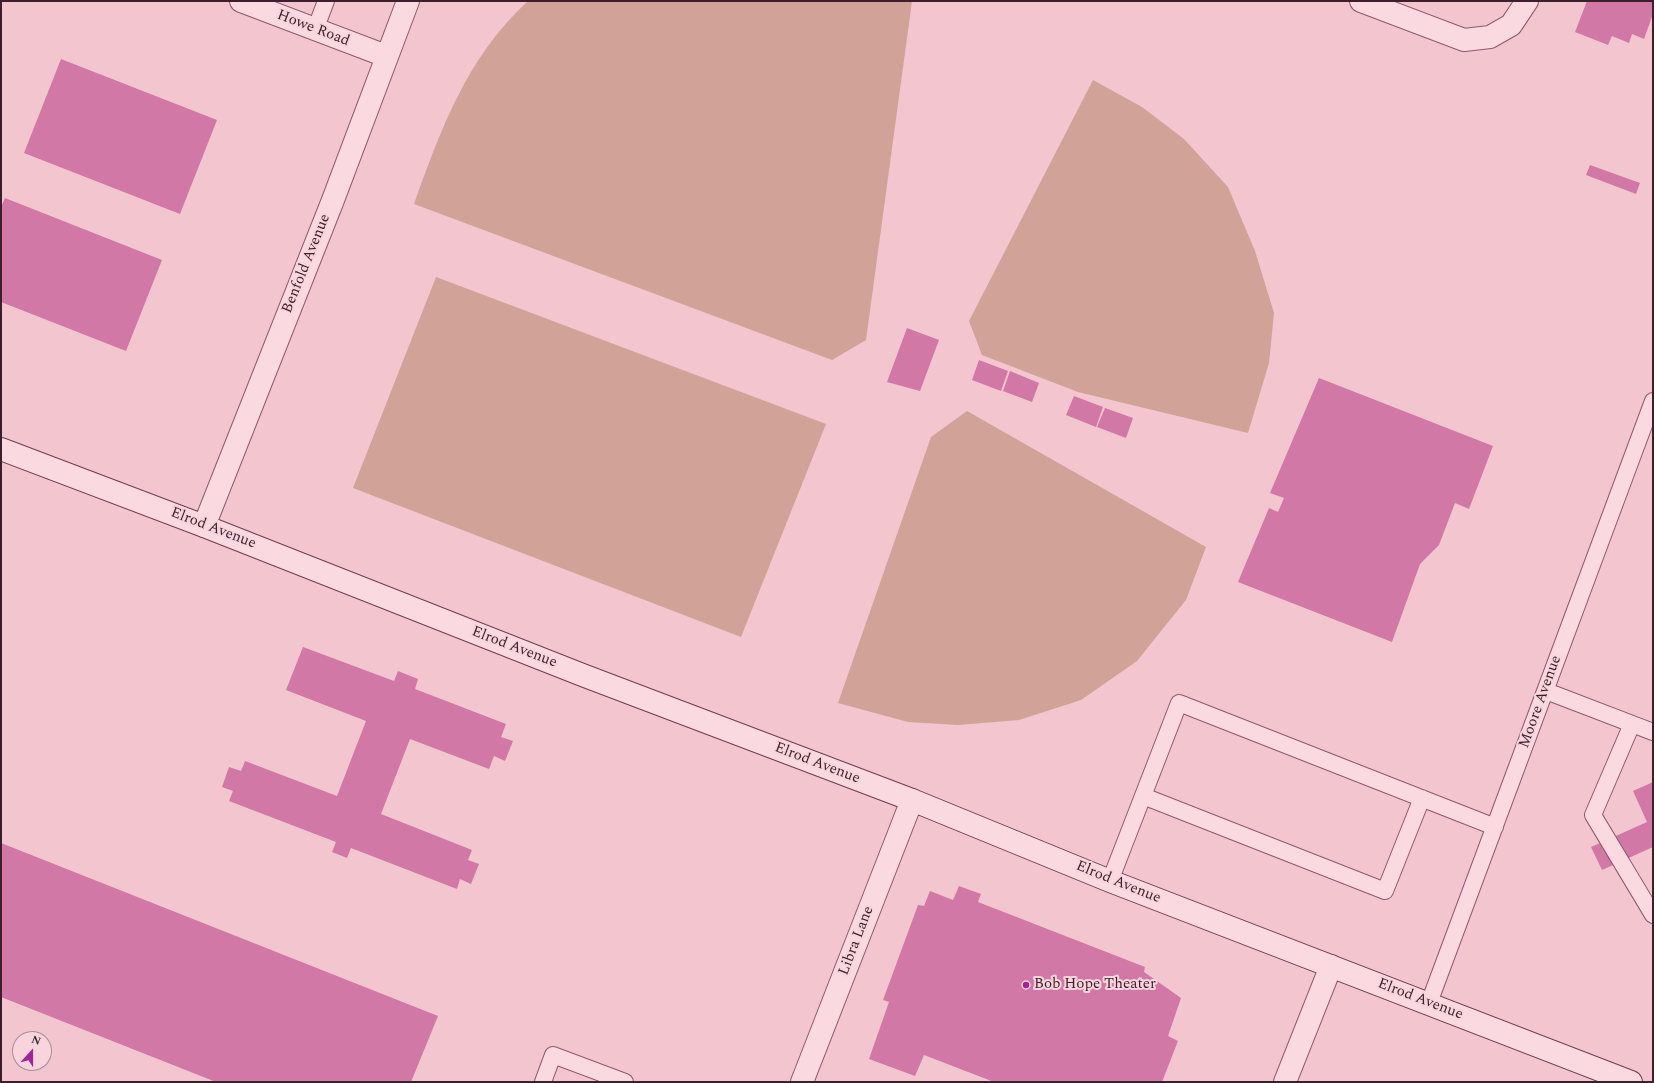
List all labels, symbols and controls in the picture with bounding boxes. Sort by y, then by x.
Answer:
street label: Howe Road [274,7,352,51]
street label: Benfold Avenue [279,212,335,316]
street label: Elrod Avenue [168,504,258,554]
street label: Elrod Avenue [469,623,559,673]
street label: Moore Avenue [1516,653,1566,751]
street label: Elrod Avenue [772,739,862,789]
street label: Elrod Avenue [1073,858,1163,908]
street label: Libra Lane [836,904,878,978]
street label: Elrod Avenue [1375,975,1465,1025]
place label: Bob Hope Theater [1034,976,1156,994]
marker: Bob Hope Theater [1021,980,1031,990]
north arrow [12,1031,52,1071]
text: N [29,1031,43,1050]

